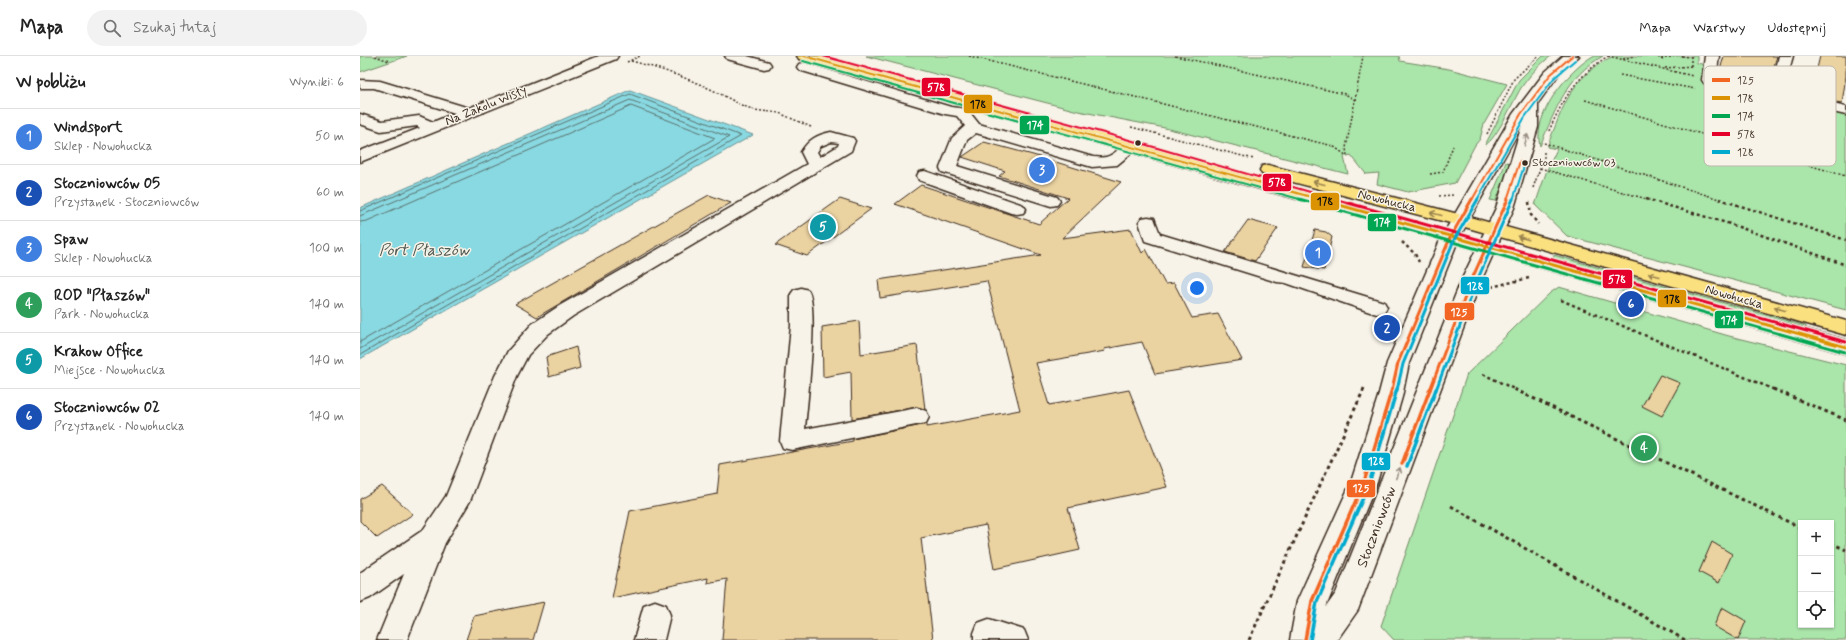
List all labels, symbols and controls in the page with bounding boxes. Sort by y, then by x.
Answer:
search box [87,10,367,46]
text: Mapa [20,15,63,40]
icon: search [101,17,123,39]
text: Szukaj tutaj [133,18,216,38]
text: Mapa [1639,19,1671,37]
text: Warstwy [1693,19,1745,37]
text: Udostępnij [1767,19,1826,37]
legend [1704,66,1836,166]
text: W pobliżu [16,71,85,93]
text: Wyniki: 6 [289,74,344,91]
text: 125 [1737,74,1754,88]
line badge: 578 [921,77,951,97]
text: 578 [927,81,945,95]
street label: Na Zakolu Wisły [443,82,529,130]
text: 178 [1737,92,1753,106]
line badge: 178 [963,94,993,114]
text: 178 [970,98,986,112]
text: 174 [1737,110,1754,124]
line badge: 174 [1019,115,1050,135]
text: Windsport [54,118,123,138]
text: 174 [1027,119,1044,133]
text: 1 [26,128,32,145]
text: 50 m [315,128,344,145]
text: 578 [1737,128,1755,142]
one-way arrow [1523,134,1530,147]
text: Sklep · Nowohucka [54,138,152,155]
unlabelled marker [1133,138,1143,148]
text: 128 [1737,146,1754,160]
pin: 3 [1029,155,1055,185]
place label: Stoczniowców 03 [1532,155,1616,171]
marker: Stoczniowców 03 [1520,158,1530,168]
line badge: 578 [1262,173,1292,192]
text: Stoczniowców 05 [54,174,160,194]
text: 578 [1268,176,1286,190]
one-way arrow [1313,179,1326,187]
text: 2 [26,184,32,201]
text: 60 m [316,184,344,201]
street label: Nowohucka [1356,186,1418,217]
line badge: 178 [1310,192,1340,211]
text: Przystanek · Stoczniowców [54,194,199,211]
text: 178 [1317,195,1333,209]
one-way arrow [1430,210,1443,217]
pin: 5 [810,212,836,242]
line badge: 174 [1367,213,1397,232]
text: 174 [1374,216,1391,230]
text: Spaw [54,230,88,250]
one-way arrow [1517,234,1530,241]
pin: 1 [1305,238,1331,268]
text: 3 [26,240,32,257]
text: 100 m [309,240,344,257]
water label: Port Płaszów [379,240,470,261]
text: Sklep · Nowohucka [54,250,152,267]
line badge: 578 [1602,269,1633,289]
one-way arrow [1648,271,1661,278]
text: 578 [1608,273,1626,287]
line badge: 128 [1460,276,1490,295]
your location [1187,278,1207,298]
text: 128 [1467,280,1483,294]
street label: Nowohucka [1703,281,1765,313]
text: ROD "Płaszów" [54,286,150,306]
pin: 6 [1618,289,1644,319]
line badge: 178 [1657,289,1687,308]
text: 178 [1664,293,1680,307]
text: 4 [25,296,33,313]
text: 140 m [309,296,344,313]
line badge: 125 [1444,302,1475,321]
one-way arrow [1773,305,1786,312]
text: Park · Nowohucka [54,306,150,323]
text: 125 [1451,306,1467,320]
line badge: 174 [1714,310,1744,329]
pin: 2 [1374,313,1400,343]
text: 174 [1721,314,1738,328]
text: Krakow Office [54,342,143,362]
text: 5 [25,352,33,369]
text: 140 m [309,352,344,369]
text: Miejsce · Nowohucka [54,362,165,379]
text: Stoczniowców 02 [54,398,160,418]
text: 6 [26,408,32,425]
text: 140 m [309,408,344,425]
text: Przystanek · Nowohucka [54,418,185,435]
pin: 4 [1631,433,1657,463]
line badge: 128 [1361,452,1391,471]
text: 128 [1368,455,1384,469]
one-way arrow [1395,468,1403,480]
line badge: 125 [1346,479,1376,498]
text: 125 [1353,482,1369,496]
street label: Stoczniowców [1352,483,1402,571]
map controls [1798,520,1834,628]
button: + [1798,520,1834,556]
button: − [1798,556,1834,592]
button: locate [1798,592,1834,628]

